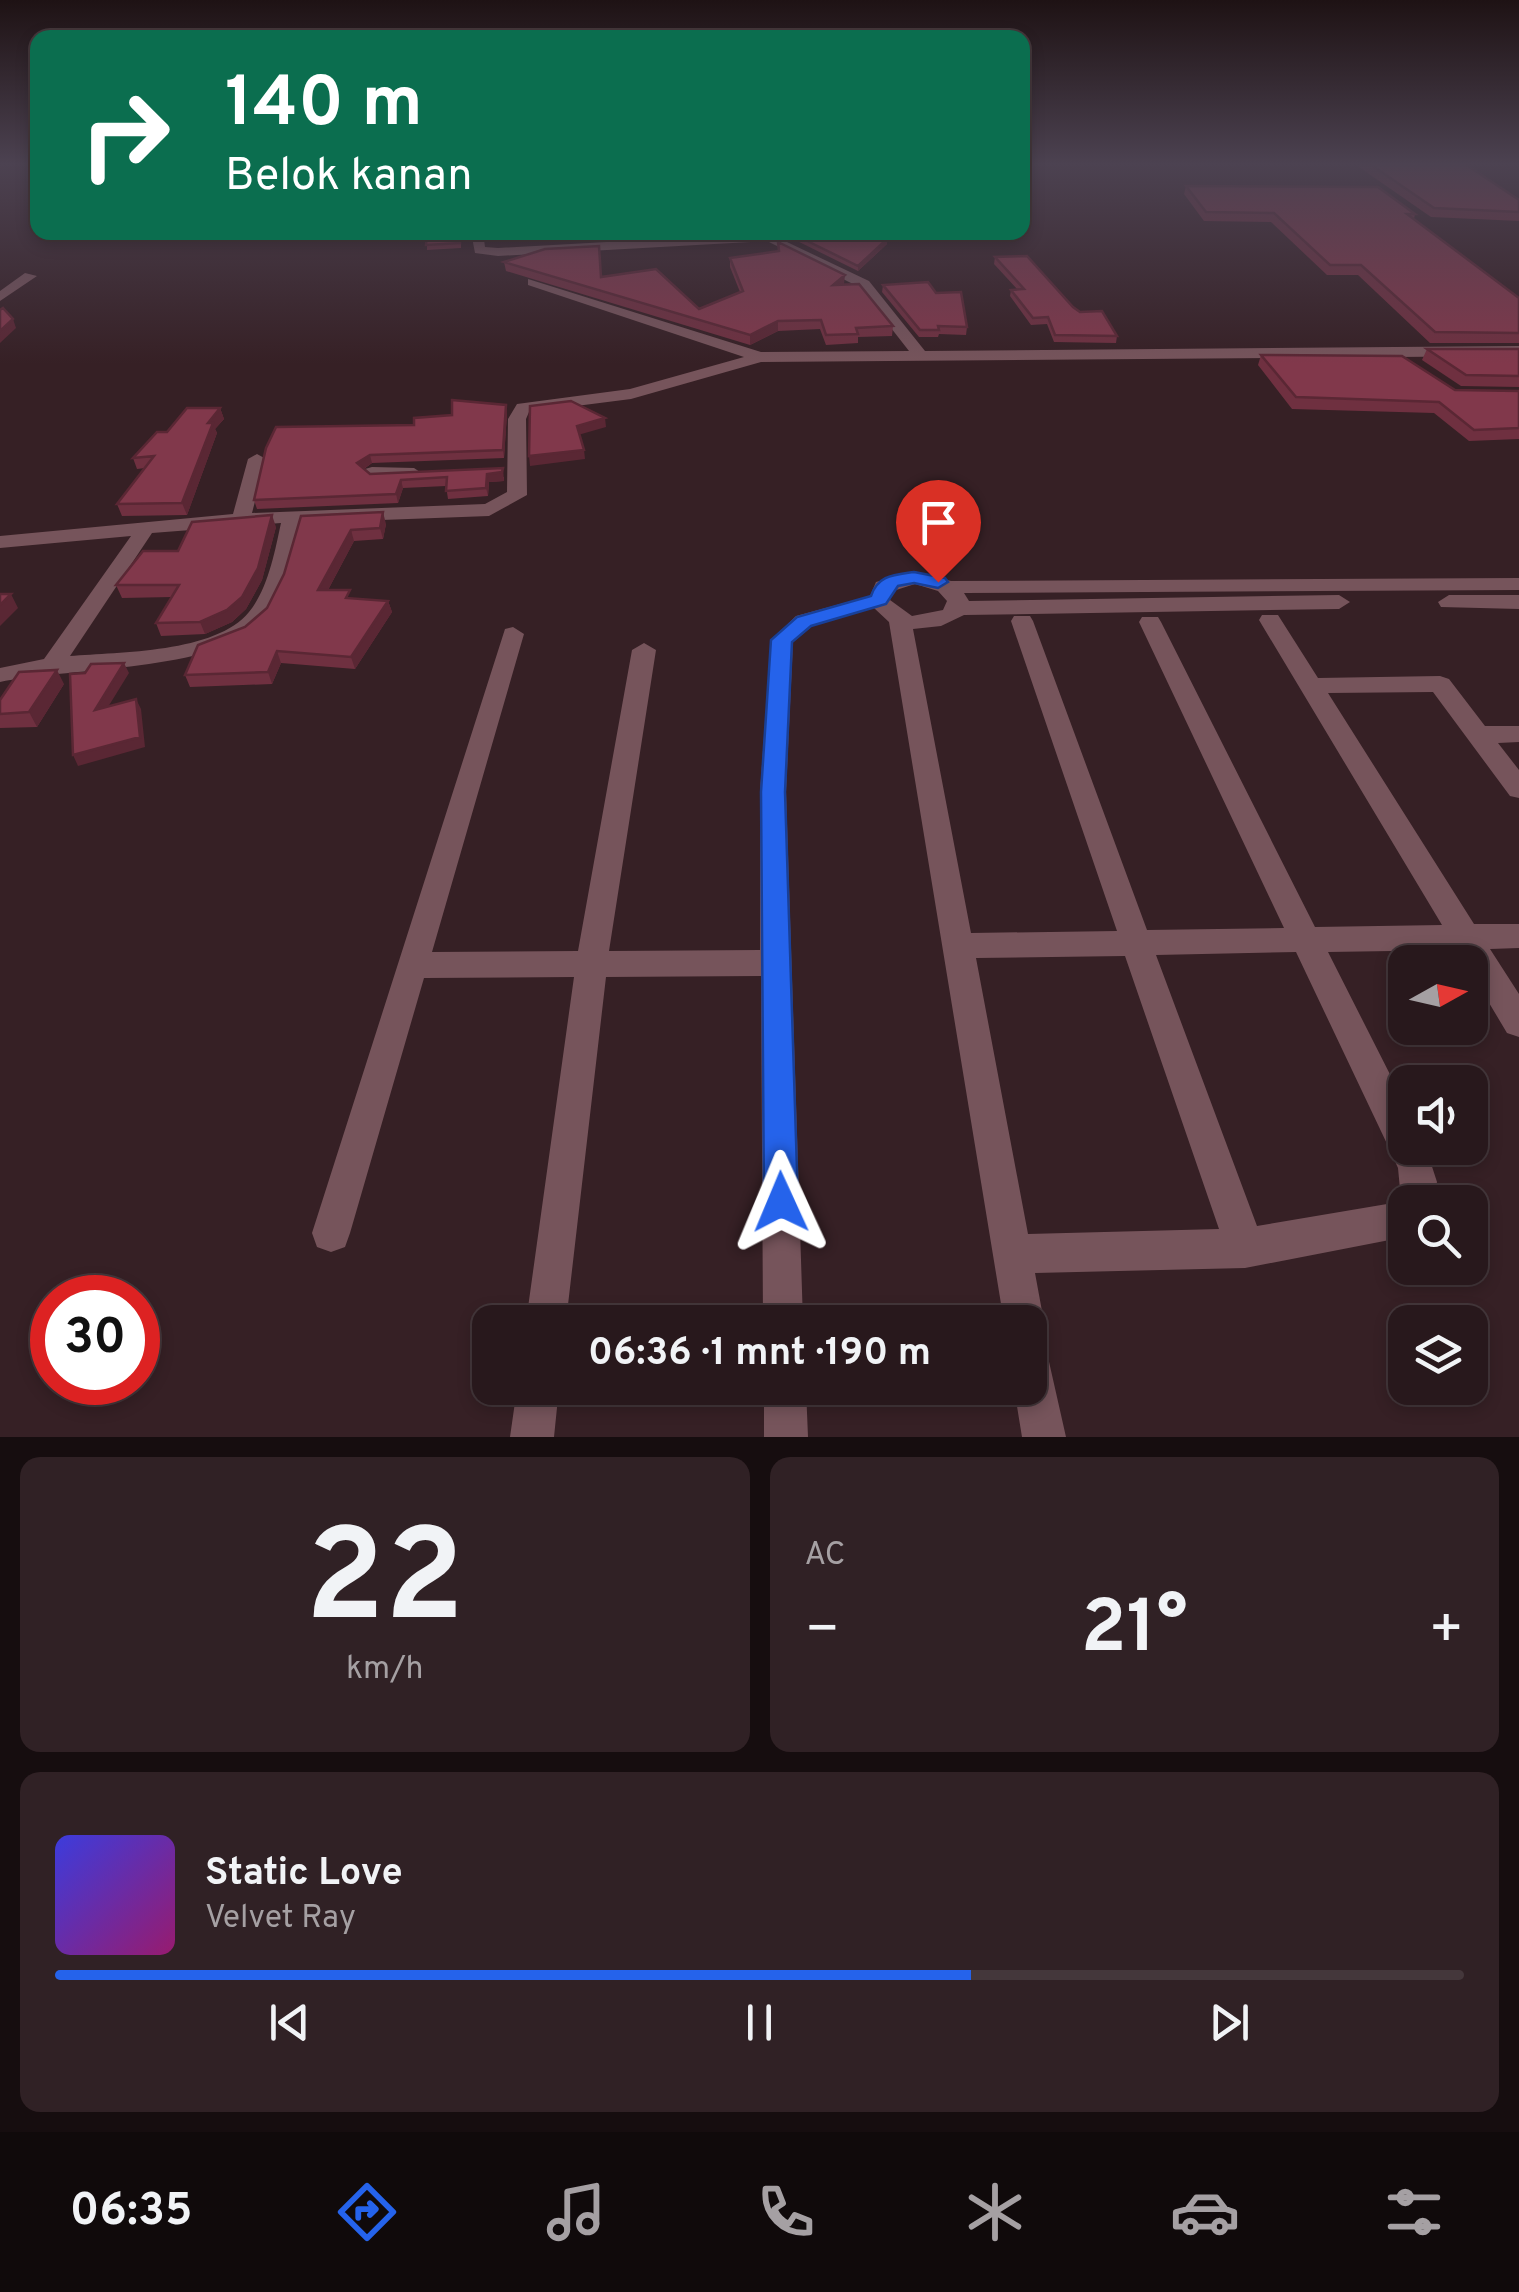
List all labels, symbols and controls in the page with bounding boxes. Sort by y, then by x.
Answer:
text: 140 m [225,62,423,151]
icon: right [60,70,190,200]
text: Belok kanan [225,149,473,206]
pin [896,480,981,583]
icon: arrive [911,495,966,550]
north arrow [1388,945,1488,1045]
map controls [1388,945,1488,1405]
button: sound [1388,1065,1488,1165]
position arrow [729,1150,833,1254]
button: search [1388,1185,1488,1285]
speed limit sign: 30 [30,1275,160,1405]
button: layers [1388,1305,1488,1405]
text: 06:36 · 1 mnt · 190 m [588,1330,931,1379]
text: 22 [305,1502,464,1667]
text: AC [805,1536,846,1576]
text: 21° [1081,1584,1188,1679]
text: − [805,1597,840,1667]
text: + [1429,1597,1464,1667]
text: km/h [346,1650,424,1690]
text: Static Love [205,1850,403,1899]
text: Velvet Ray [205,1899,356,1939]
icon: previous [262,1995,317,2050]
icon: pause [732,1995,787,2050]
icon: next [1202,1995,1257,2050]
icon: directions [332,2177,402,2247]
icon: music [541,2177,611,2247]
icon: phone [751,2177,821,2247]
icon: climate [960,2177,1030,2247]
icon: car [1170,2177,1240,2247]
icon: filters [1379,2177,1449,2247]
text: 06:35 [70,2184,192,2241]

